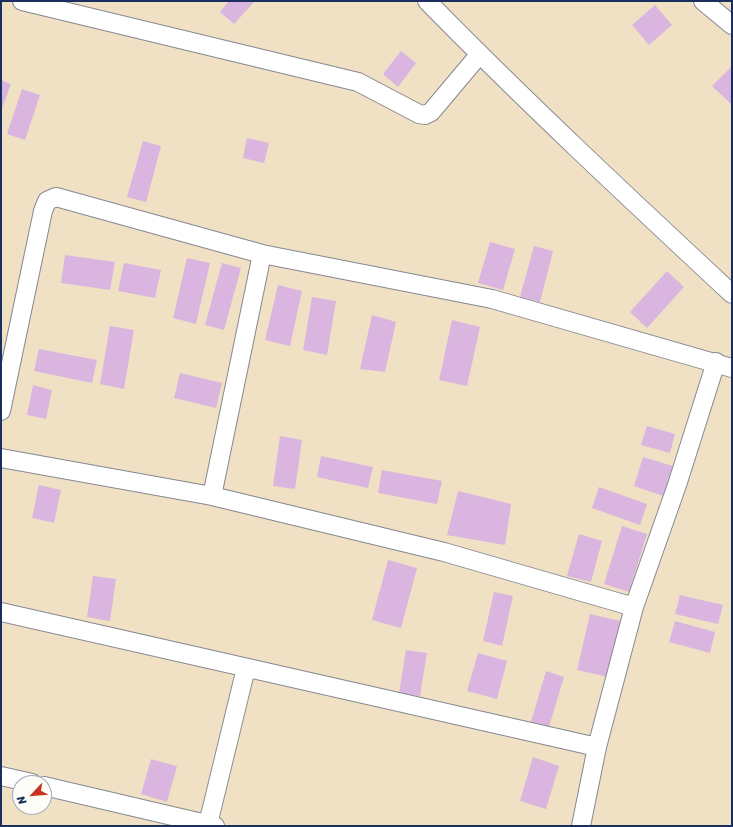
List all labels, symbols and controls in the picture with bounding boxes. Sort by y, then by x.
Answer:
north arrow [12,775,52,815]
text: N [11,792,32,808]

